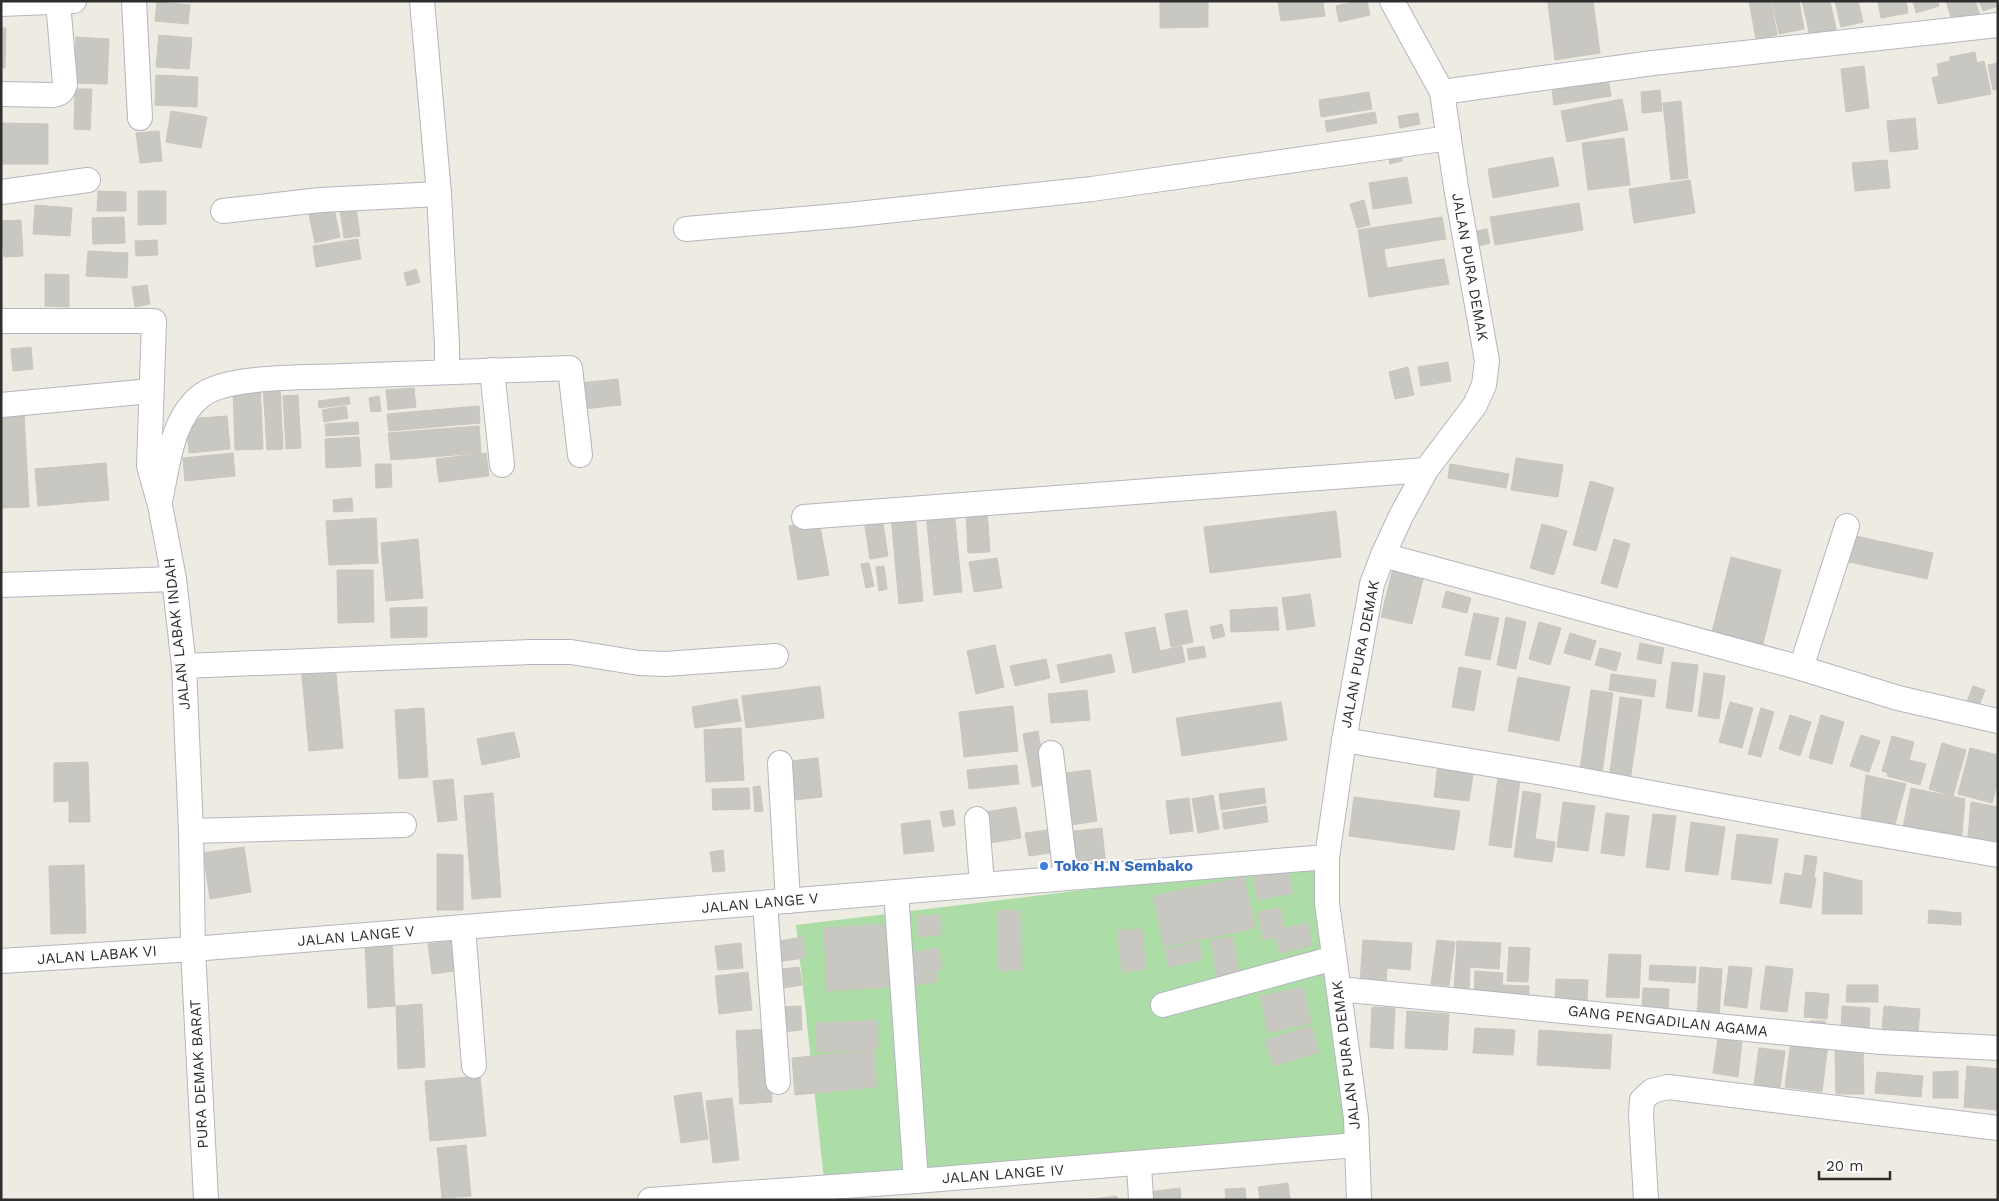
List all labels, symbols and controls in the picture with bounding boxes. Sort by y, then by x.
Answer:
street label: JALAN PURA DEMAK [1448,192,1492,343]
street label: JALAN LABAK INDAH [160,557,194,711]
street label: JALAN PURA DEMAK [1337,578,1383,729]
place label: Toko H.N Sembako [1054,857,1193,875]
marker: Toko H.N Sembako [1038,860,1050,872]
street label: JALAN LANGE V [701,889,820,917]
street label: JALAN LANGE V [297,922,416,950]
street label: JALAN LABAK VI [37,942,157,968]
street label: JALAN PURA DEMAK [1328,979,1364,1131]
street label: PURA DEMAK BARAT [186,999,212,1149]
street label: GANG PENGADILAN AGAMA [1567,1002,1769,1040]
scale bar [1819,1148,1890,1180]
text: 20 m [1826,1157,1864,1175]
street label: JALAN LANGE IV [941,1161,1065,1187]

